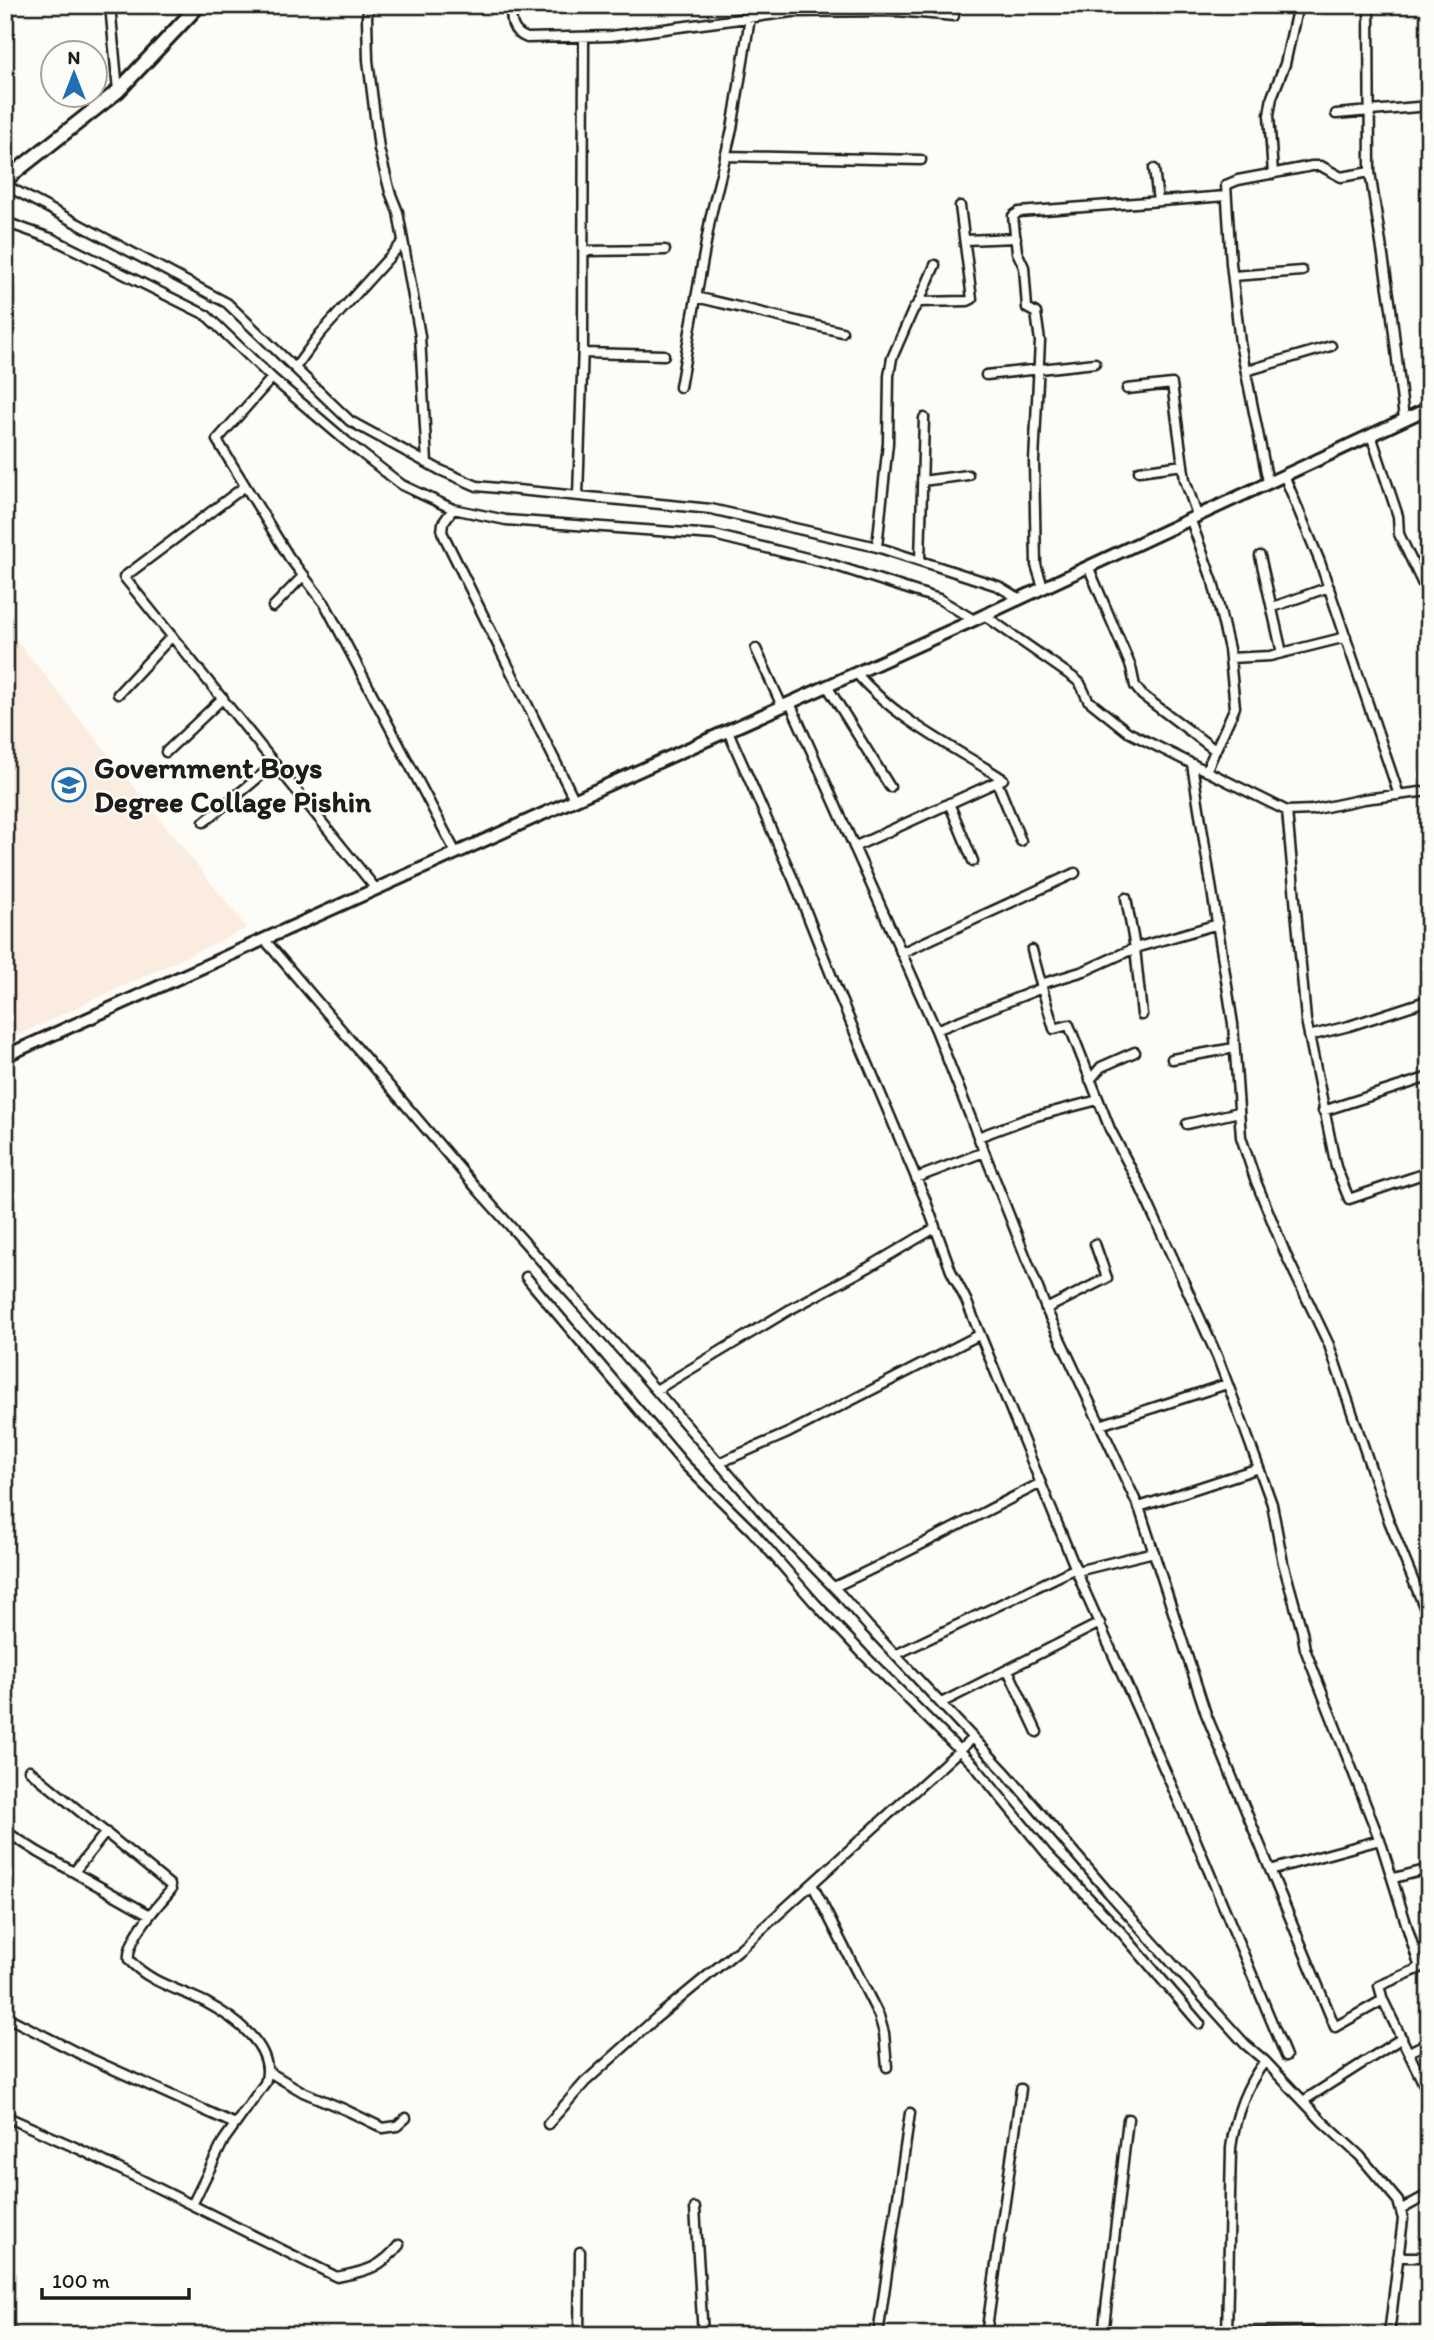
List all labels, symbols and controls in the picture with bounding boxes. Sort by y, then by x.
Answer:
north arrow [38,38,108,108]
text: N [68,46,80,69]
place label: Government Boys Degree Collage Pishin [94,749,372,820]
school or university icon: Government Boys Degree Collage Pishin [50,766,88,804]
scale bar [42,2256,189,2300]
text: 100 m [52,2268,110,2293]

